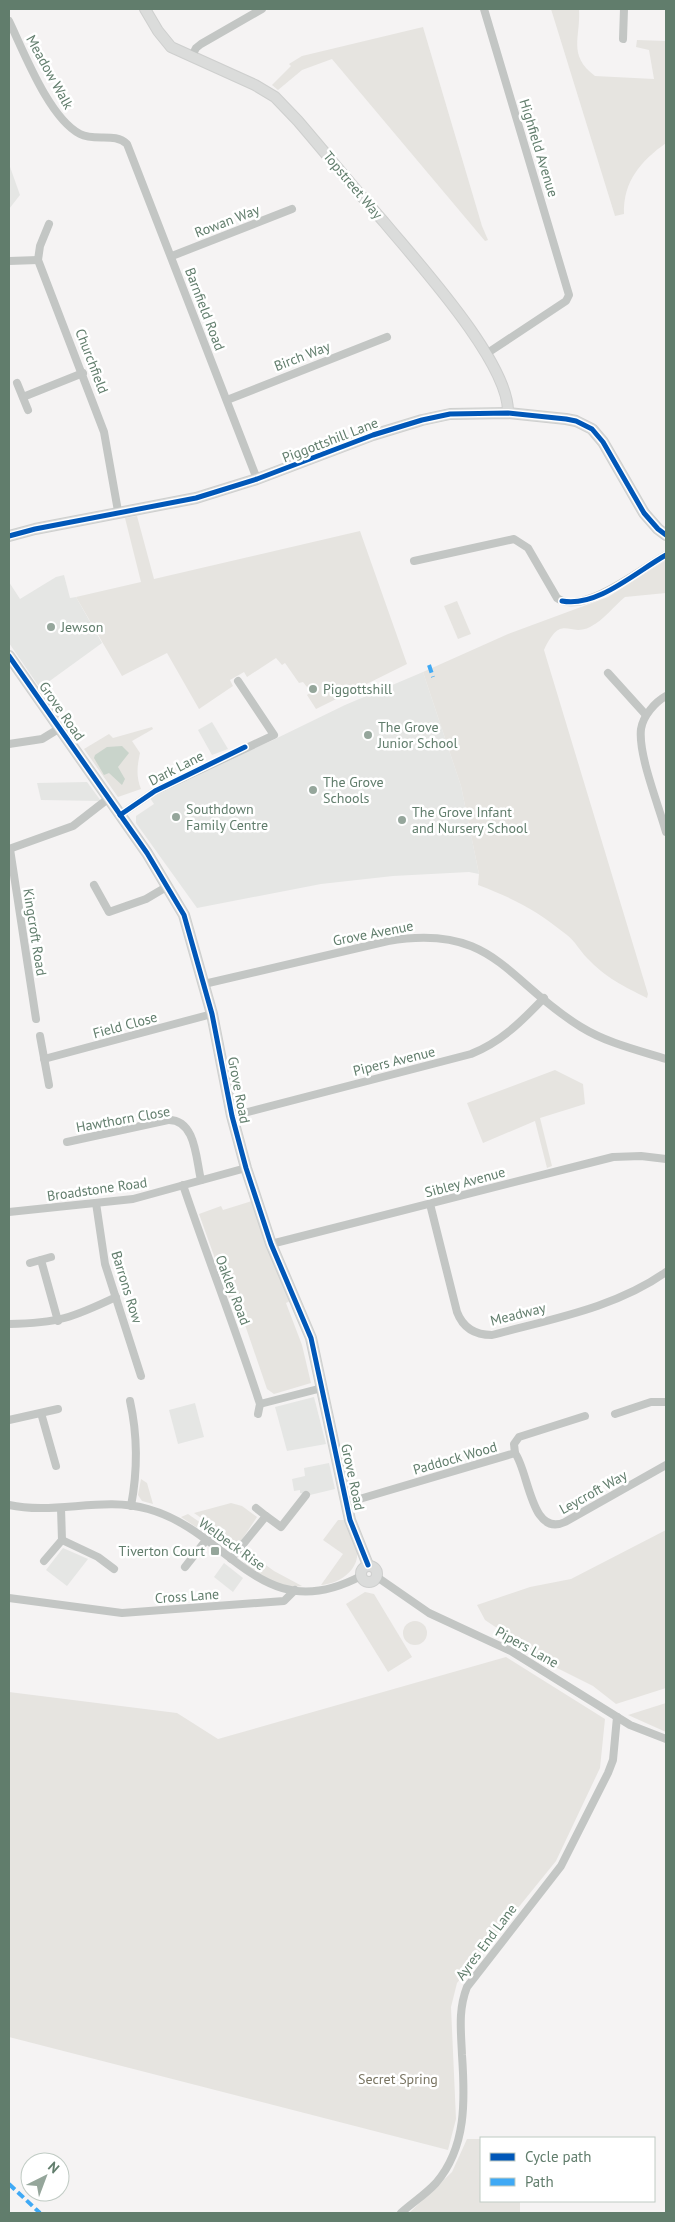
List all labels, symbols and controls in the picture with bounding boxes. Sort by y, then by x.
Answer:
street label: Meadow Walk [22,32,78,113]
street label: Highfield Avenue [516,97,562,199]
street label: Topstreet Way [319,147,387,223]
street label: Rowan Way [192,200,262,242]
street label: Barnfield Road [181,265,229,353]
street label: Churchfield [71,326,113,396]
street label: Birch Way [271,337,333,375]
street label: Piggottshill Lane [279,413,381,467]
place label: Jewson [60,618,103,636]
marker: Jewson [45,621,57,633]
street label: Grove Road [35,678,89,744]
place label: Piggottshill [323,680,392,698]
marker: Piggottshill [307,683,319,695]
place label: The Grove Junior School [377,718,458,752]
marker: The Grove Junior School [362,729,374,741]
street label: Dark Lane [145,746,207,790]
place label: The Grove Schools [323,773,384,807]
marker: The Grove Schools [307,784,319,796]
place label: Southdown Family Centre [186,800,268,834]
place label: The Grove Infant and Nursery School [412,803,528,837]
marker: Southdown Family Centre [170,811,182,823]
marker: The Grove Infant and Nursery School [396,814,408,826]
street label: Kingcroft Road [19,887,51,977]
street label: Grove Avenue [331,916,415,950]
street label: Field Close [91,1008,159,1042]
street label: Pipers Avenue [351,1042,437,1080]
street label: Grove Road [224,1055,254,1125]
street label: Hawthorn Close [75,1102,171,1136]
street label: Sibley Avenue [423,1163,507,1201]
street label: Broadstone Road [46,1173,148,1205]
street label: Barrons Row [107,1249,147,1326]
street label: Oakley Road [211,1252,255,1328]
street label: Meadway [488,1298,548,1330]
street label: Paddock Wood [411,1437,499,1479]
street label: Grove Road [337,1442,369,1512]
street label: Leycroft Way [556,1466,631,1518]
street label: Welbeck Rise [195,1514,269,1574]
place label: Tiverton Court [119,1542,205,1560]
marker: Tiverton Court [209,1545,221,1557]
street label: Cross Lane [154,1585,220,1607]
street label: Pipers Lane [492,1622,562,1672]
street label: Ayres End Lane [451,1900,521,1984]
park label: Secret Spring [358,2070,438,2088]
legend [480,2137,655,2202]
text: Cycle path [525,2147,591,2166]
north arrow [20,2152,70,2202]
text: N [44,2158,63,2177]
text: Path [525,2172,554,2191]

